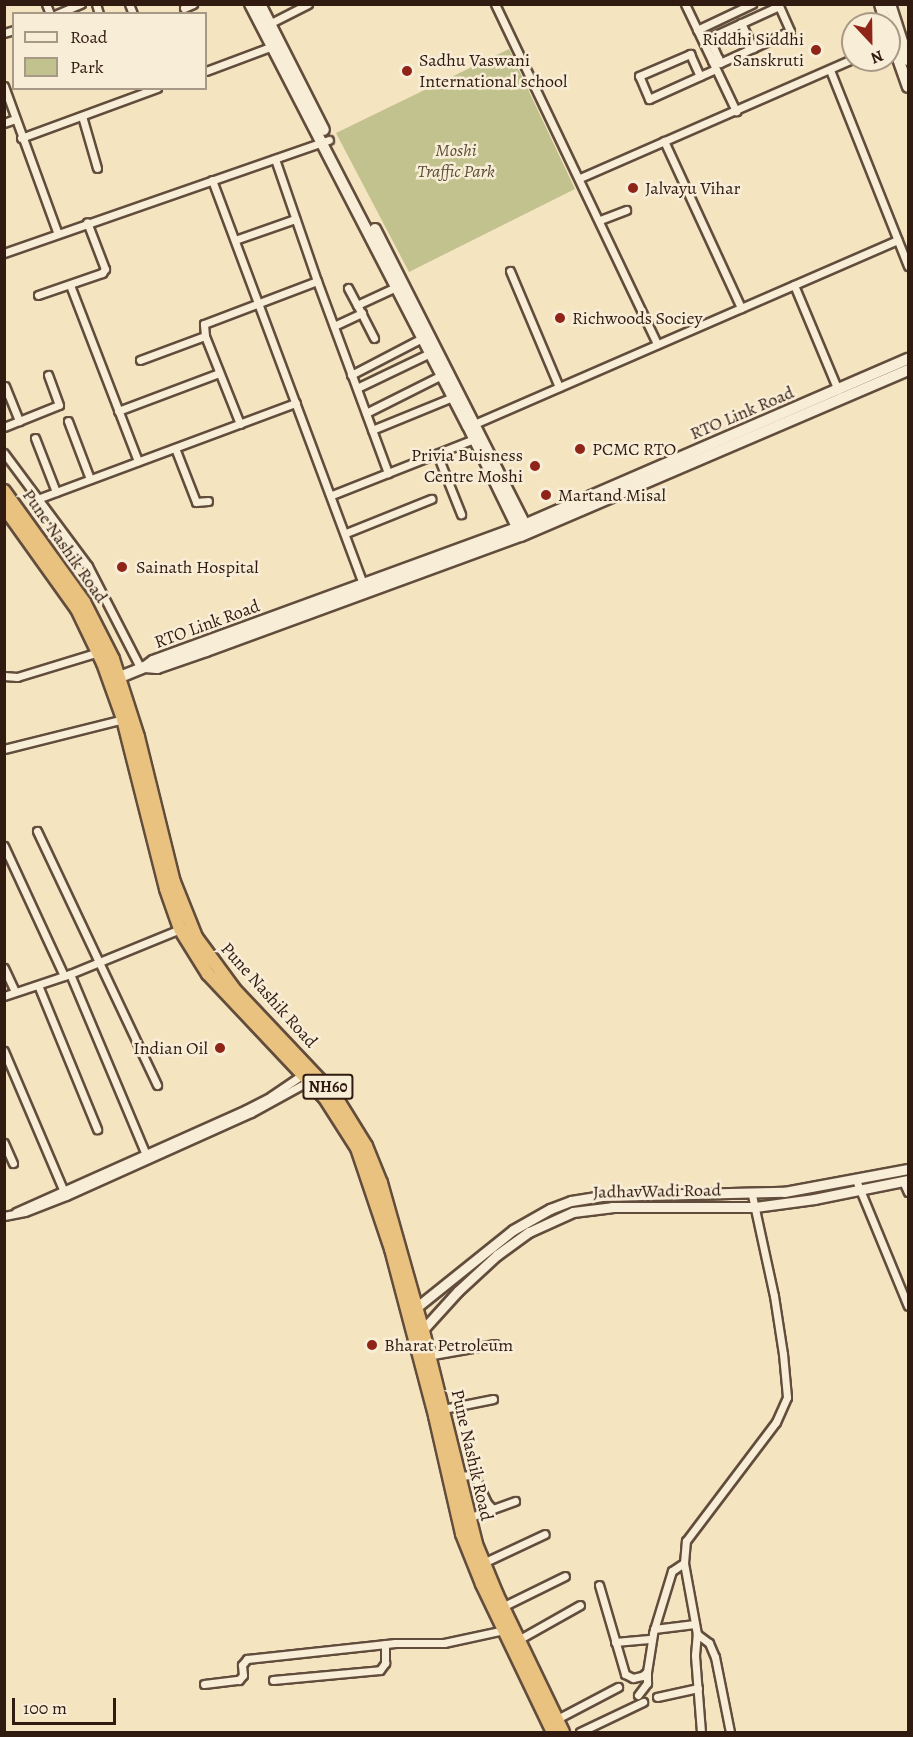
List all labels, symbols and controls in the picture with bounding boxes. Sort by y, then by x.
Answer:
legend [12,12,207,90]
north arrow [841,12,901,72]
text: Road [70,25,107,49]
place label: Riddhi Siddhi Sanskruti [702,29,804,72]
marker: Riddhi Siddhi Sanskruti [809,43,823,57]
text: N [867,44,887,69]
place label: Sadhu Vaswani International school [419,50,567,92]
text: Park [70,55,104,79]
marker: Sadhu Vaswani International school [400,64,414,78]
park label: Moshi Traffic Park [417,140,495,182]
place label: Jalvayu Vihar [645,177,740,199]
marker: Jalvayu Vihar [626,181,640,195]
place label: Richwoods Sociey [572,307,703,329]
marker: Richwoods Sociey [553,311,567,325]
street label: RTO Link Road [687,381,797,445]
place label: PCMC RTO [592,438,676,460]
marker: PCMC RTO [573,442,587,456]
place label: Privia Buisness Centre Moshi [411,445,523,488]
marker: Privia Buisness Centre Moshi [528,459,542,473]
place label: Martand Misal [558,484,666,506]
street label: Pune Nashik Road [18,485,112,607]
marker: Martand Misal [539,488,553,502]
place label: Sainath Hospital [136,556,259,578]
marker: Sainath Hospital [113,558,131,576]
street label: RTO Link Road [151,595,263,653]
street label: Pune Nashik Road [216,938,322,1052]
place label: Indian Oil [133,1037,208,1059]
marker: Indian Oil [213,1041,227,1055]
road number: NH60 [301,1074,355,1100]
street label: JadhavWadi Road [593,1179,721,1203]
place label: Bharat Petroleum [384,1334,513,1356]
marker: Bharat Petroleum [365,1338,379,1352]
street label: Pune Nashik Road [446,1387,498,1523]
scale bar [15,1686,118,1724]
text: 100 m [23,1696,67,1720]

